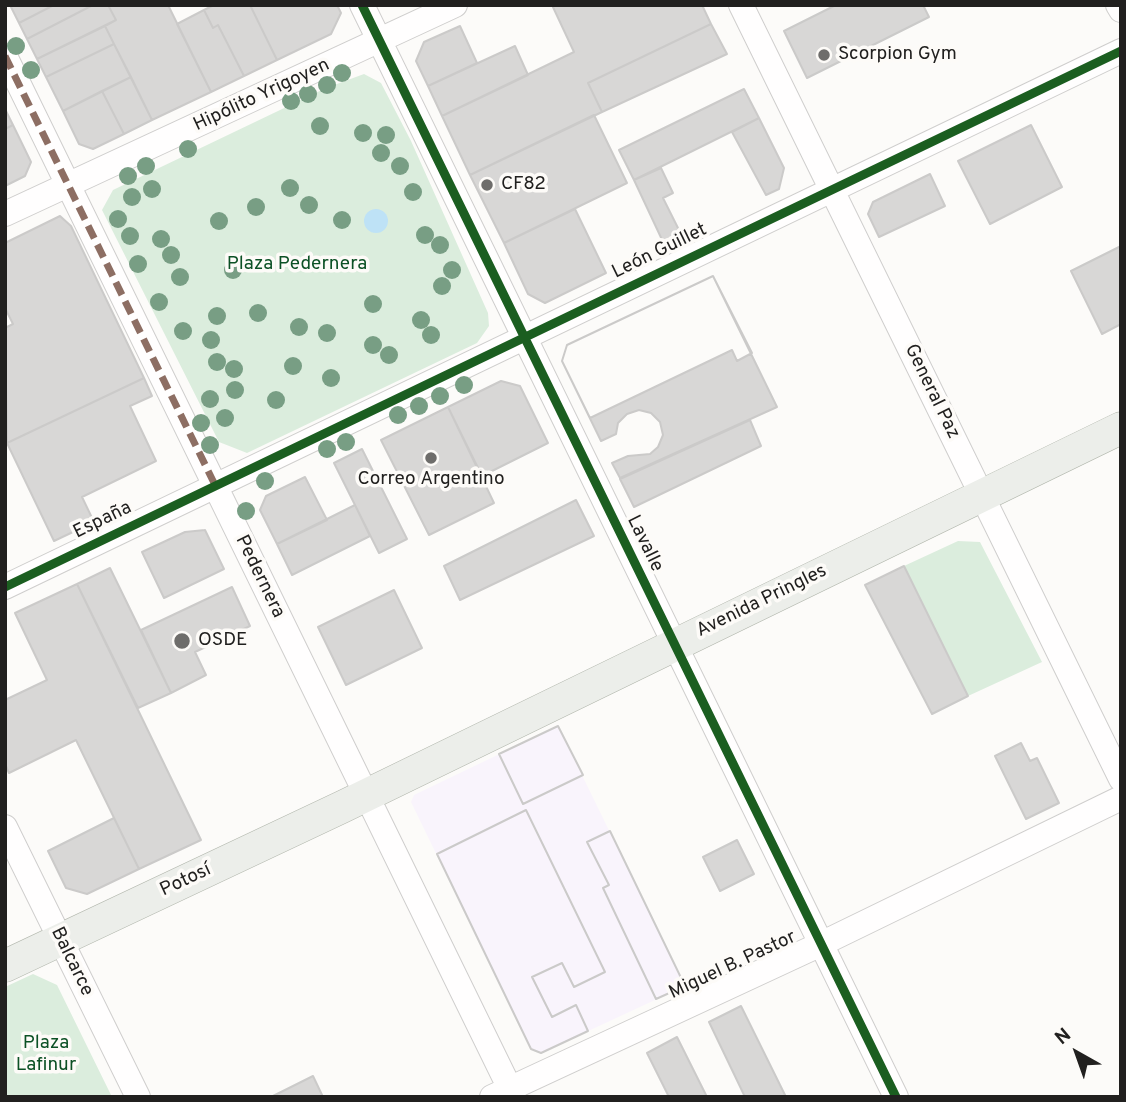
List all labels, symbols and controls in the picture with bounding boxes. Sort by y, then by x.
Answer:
place label: Scorpion Gym [838,44,957,66]
marker: Scorpion Gym [816,47,832,63]
street label: Hipólito Yrigoyen [190,55,334,137]
place label: CF82 [501,174,546,196]
marker: CF82 [479,177,495,193]
street label: León Guillet [609,219,711,285]
park label: Plaza Pedernera [227,254,367,276]
street label: General Paz [898,341,964,443]
marker: Correo Argentino [423,450,439,466]
place label: Correo Argentino [357,469,505,491]
street label: España [70,497,136,545]
street label: Lavalle [621,512,667,576]
street label: Pedernera [229,532,289,622]
street label: Avenida Pringles [693,561,831,643]
place label: OSDE [198,630,248,652]
marker: OSDE [172,631,192,651]
street label: Potosí [157,859,215,903]
street label: Balcarce [45,924,97,1000]
street label: Miguel B. Pastor [666,927,800,1005]
north arrow [1042,1018,1112,1088]
text: N [1051,1023,1076,1050]
park label: Plaza Lafinur [16,1033,76,1077]

